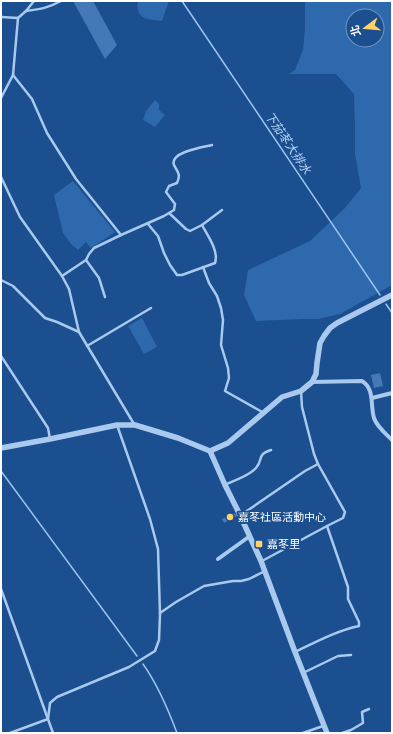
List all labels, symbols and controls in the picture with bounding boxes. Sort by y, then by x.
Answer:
north arrow [345,8,385,48]
text: 北 [348,24,363,38]
water label: 下茄苳大排水 [262,109,314,178]
place label: 嘉苳社區活動中心 [238,511,326,523]
marker: 嘉苳社區活動中心 [225,512,235,522]
place label: 嘉苳里 [267,538,300,550]
marker: 嘉苳里 [254,539,264,549]

